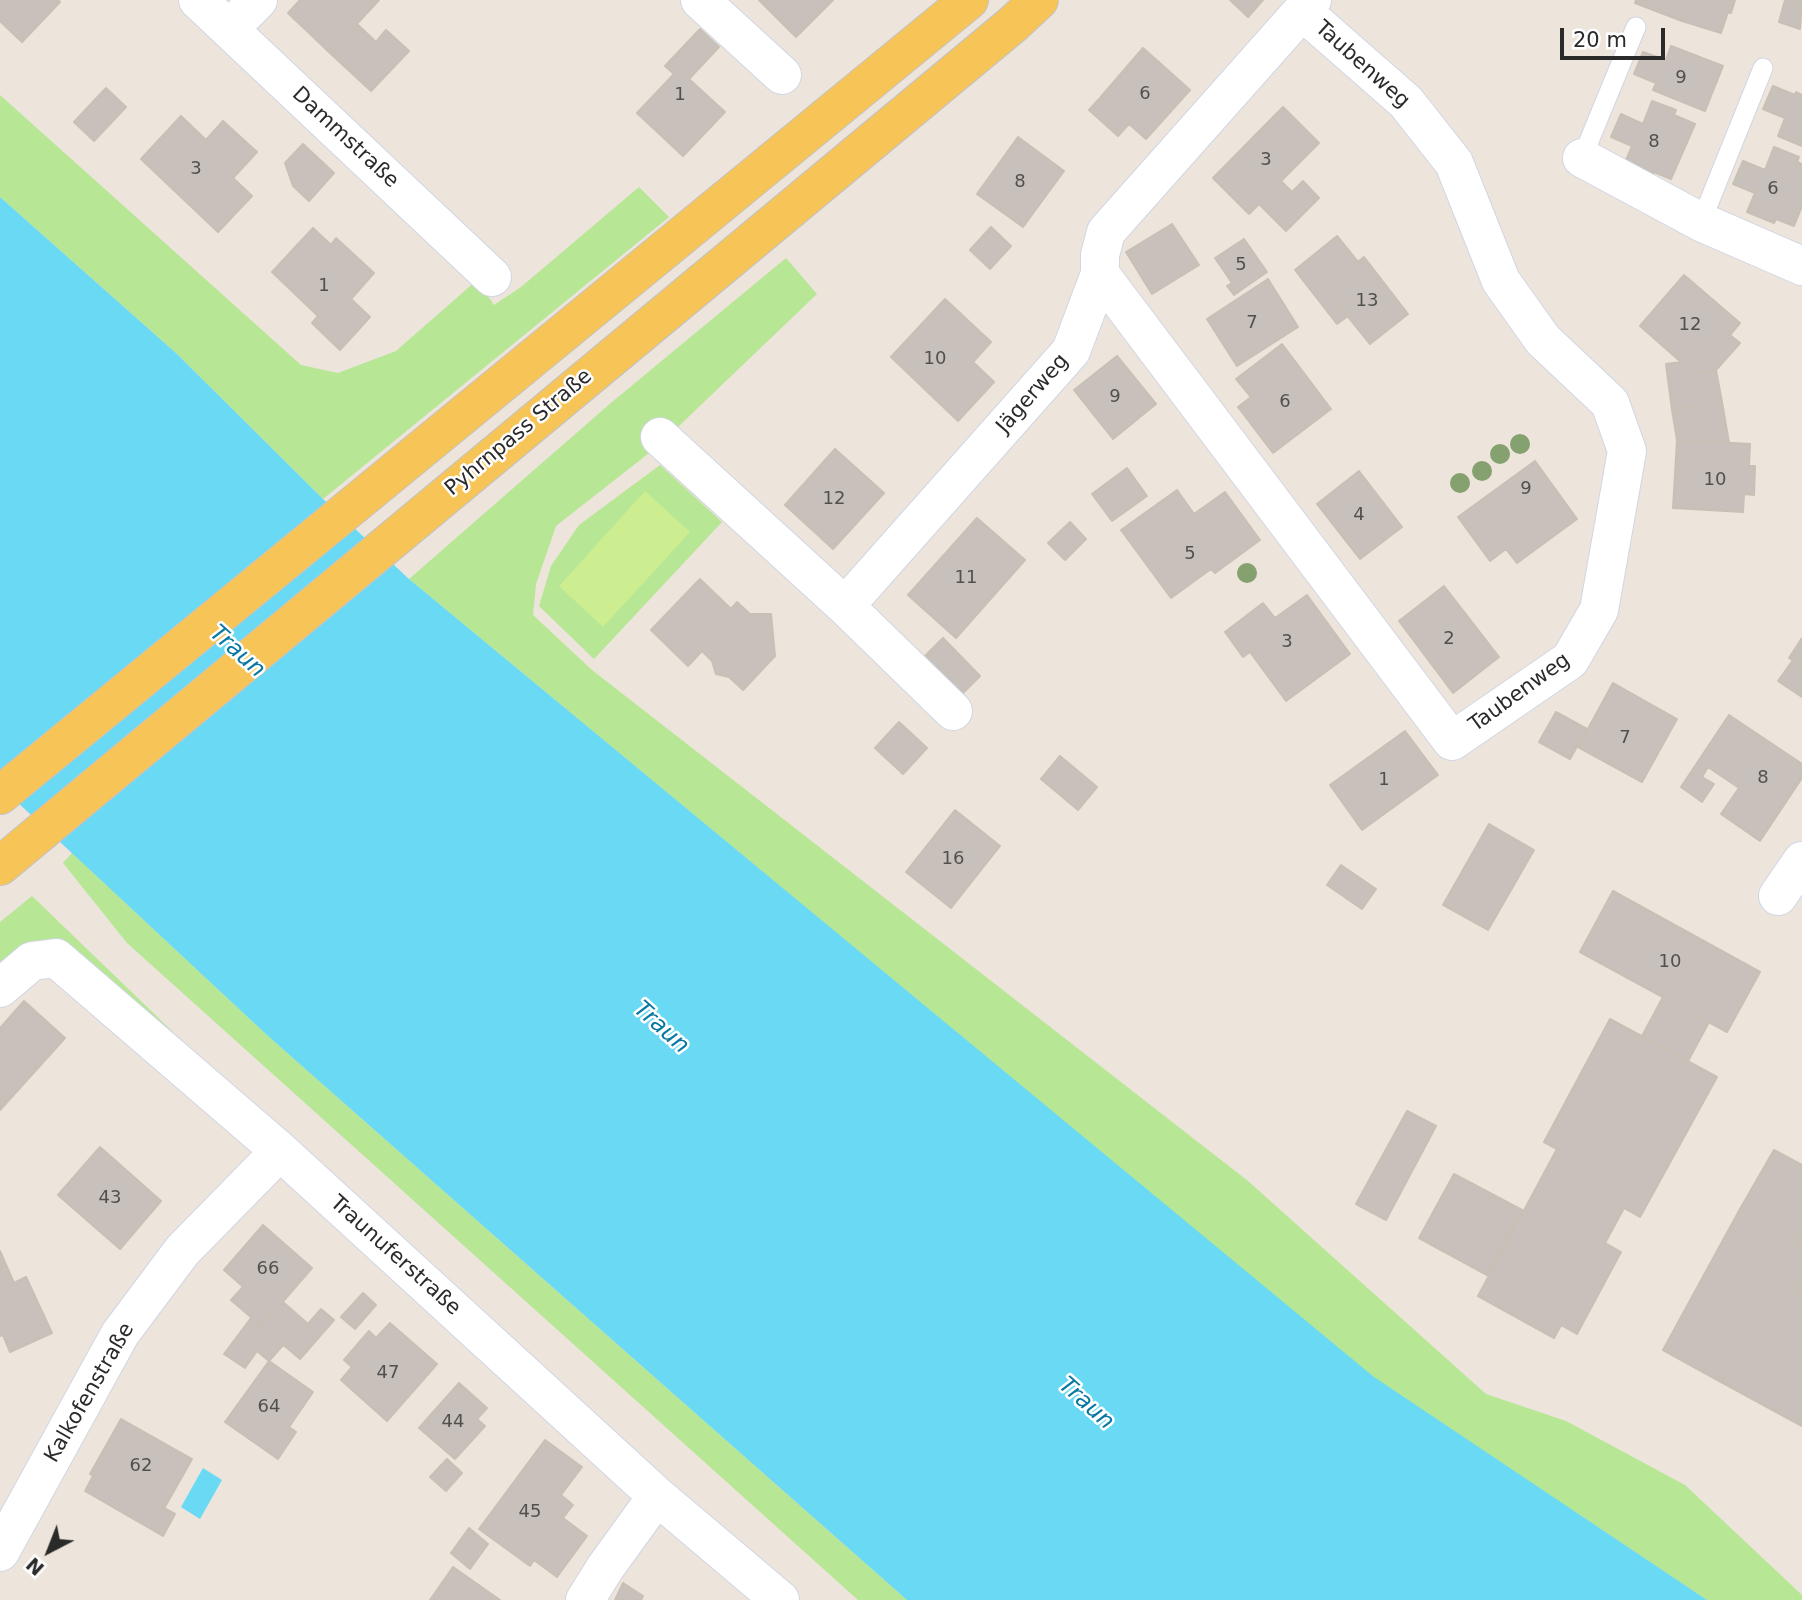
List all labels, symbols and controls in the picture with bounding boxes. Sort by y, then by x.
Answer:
scale bar [1564,14,1669,58]
street label: Taubenweg [1310,16,1414,114]
text: 20 m [1573,28,1627,52]
house number: 9 [1675,67,1687,89]
street label: Dammstraße [286,82,404,194]
house number: 6 [1139,83,1151,105]
house number: 1 [674,84,686,106]
house number: 8 [1648,131,1660,153]
house number: 3 [1260,149,1272,171]
house number: 3 [190,158,202,180]
house number: 8 [1014,171,1026,193]
house number: 6 [1767,178,1779,200]
house number: 5 [1235,254,1247,276]
house number: 1 [318,275,330,297]
house number: 13 [1356,290,1378,312]
house number: 7 [1246,312,1258,334]
house number: 12 [1679,314,1701,336]
house number: 10 [924,348,946,370]
street label: Jägerweg [992,349,1074,439]
street label: Pyhrnpass Straße [440,364,598,502]
house number: 9 [1109,386,1121,408]
house number: 6 [1279,391,1291,413]
house number: 10 [1704,469,1726,491]
house number: 9 [1520,478,1532,500]
house number: 12 [823,488,845,510]
house number: 4 [1353,504,1365,526]
house number: 5 [1184,543,1196,565]
house number: 11 [955,567,977,589]
water label: Traun [204,620,270,684]
house number: 2 [1443,628,1455,650]
house number: 3 [1281,631,1293,653]
street label: Taubenweg [1465,648,1575,738]
house number: 7 [1619,727,1631,749]
house number: 8 [1757,767,1769,789]
house number: 1 [1378,769,1390,791]
house number: 16 [942,848,964,870]
house number: 10 [1659,951,1681,973]
water label: Traun [628,996,694,1060]
house number: 43 [99,1187,121,1209]
street label: Traunuferstraße [325,1191,465,1321]
house number: 66 [257,1258,279,1280]
street label: Kalkofenstraße [40,1319,140,1467]
house number: 47 [377,1362,399,1384]
water label: Traun [1053,1372,1119,1436]
house number: 64 [258,1396,280,1418]
house number: 44 [442,1411,464,1433]
house number: 62 [130,1455,152,1477]
house number: 45 [519,1501,541,1523]
north arrow [14,1516,84,1586]
text: N [22,1553,48,1580]

